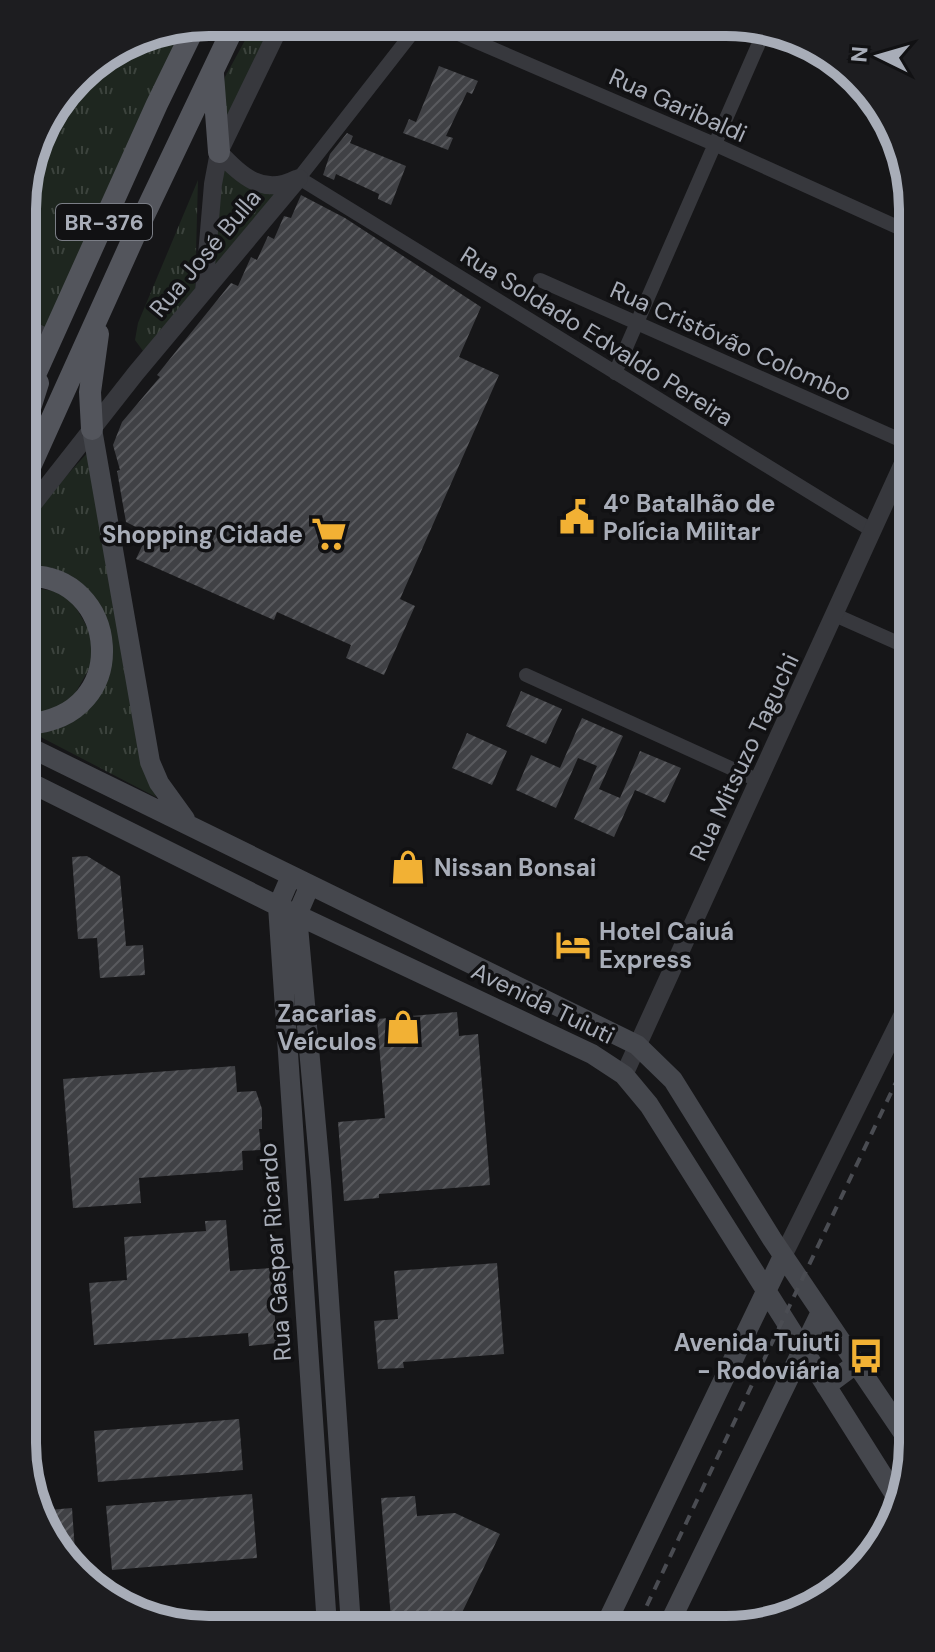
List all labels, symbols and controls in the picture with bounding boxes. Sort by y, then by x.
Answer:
north arrow [839,16,919,96]
text: N [844,45,875,64]
street label: Rua Garibaldi [604,61,752,149]
street label: Rua José Bulla [142,183,268,323]
road number: BR-376 [56,204,152,240]
street label: Rua Soldado Edvaldo Pereira [455,239,739,433]
street label: Rua Cristóvão Colombo [606,274,856,408]
place label: 4º Batalhão de Polícia Militar [603,488,775,547]
public building icon: 4º Batalhão de Polícia Militar [558,498,596,536]
supermarket icon: Shopping Cidade [310,515,348,553]
place label: Shopping Cidade [102,519,303,550]
street label: Rua Mitsuzo Taguchi [682,648,806,866]
shop icon: Nissan Bonsai [389,848,427,886]
place label: Nissan Bonsai [434,852,596,883]
place label: Hotel Caiuá Express [599,916,734,975]
hotel icon: Hotel Caiuá Express [554,926,592,964]
street label: Avenida Tuiuti [466,955,620,1051]
place label: Zacarias Veículos [277,998,377,1057]
shop icon: Zacarias Veículos [384,1008,422,1046]
street label: Rua Gaspar Ricardo [252,1142,298,1362]
place label: Avenida Tuiuti - Rodoviária [674,1327,840,1386]
bus stop icon: Avenida Tuiuti - Rodoviária [847,1337,885,1375]

